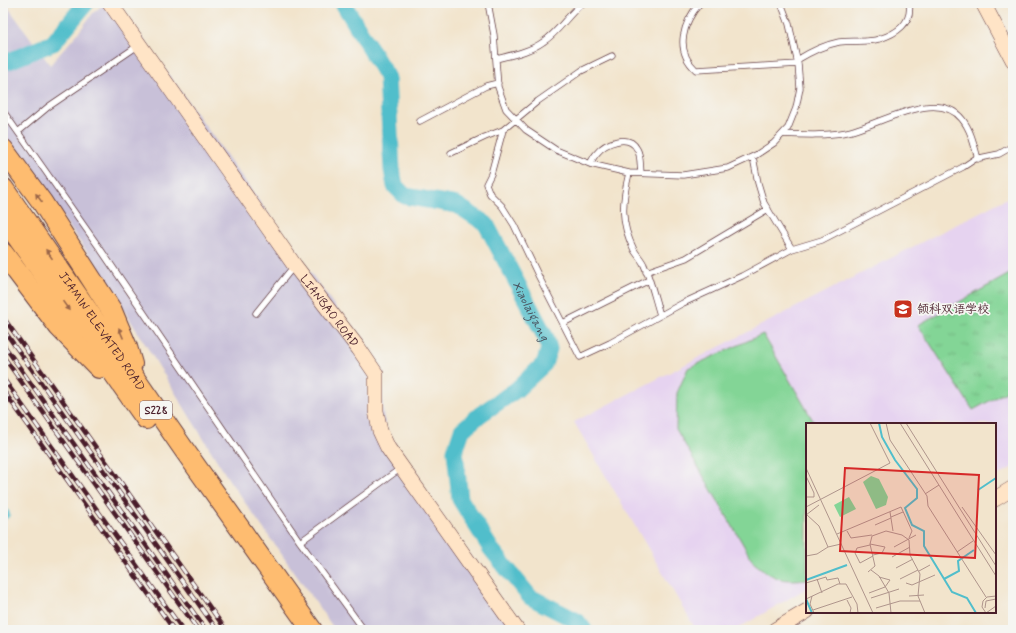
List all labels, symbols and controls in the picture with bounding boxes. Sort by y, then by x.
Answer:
one-way arrow [35,193,43,204]
one-way arrow [45,249,53,259]
street label: JIAMIN ELEVATED ROAD [54,269,148,394]
street label: LIANBAO ROAD [296,272,362,351]
water label: Xiaolaigang [508,279,553,344]
school or university icon: 领科双语学校 [892,298,914,320]
one-way arrow [62,300,70,311]
place label: 领科双语学校 [917,302,989,318]
one-way arrow [118,326,124,338]
road number: S228 [140,401,172,419]
inset map [806,423,996,613]

